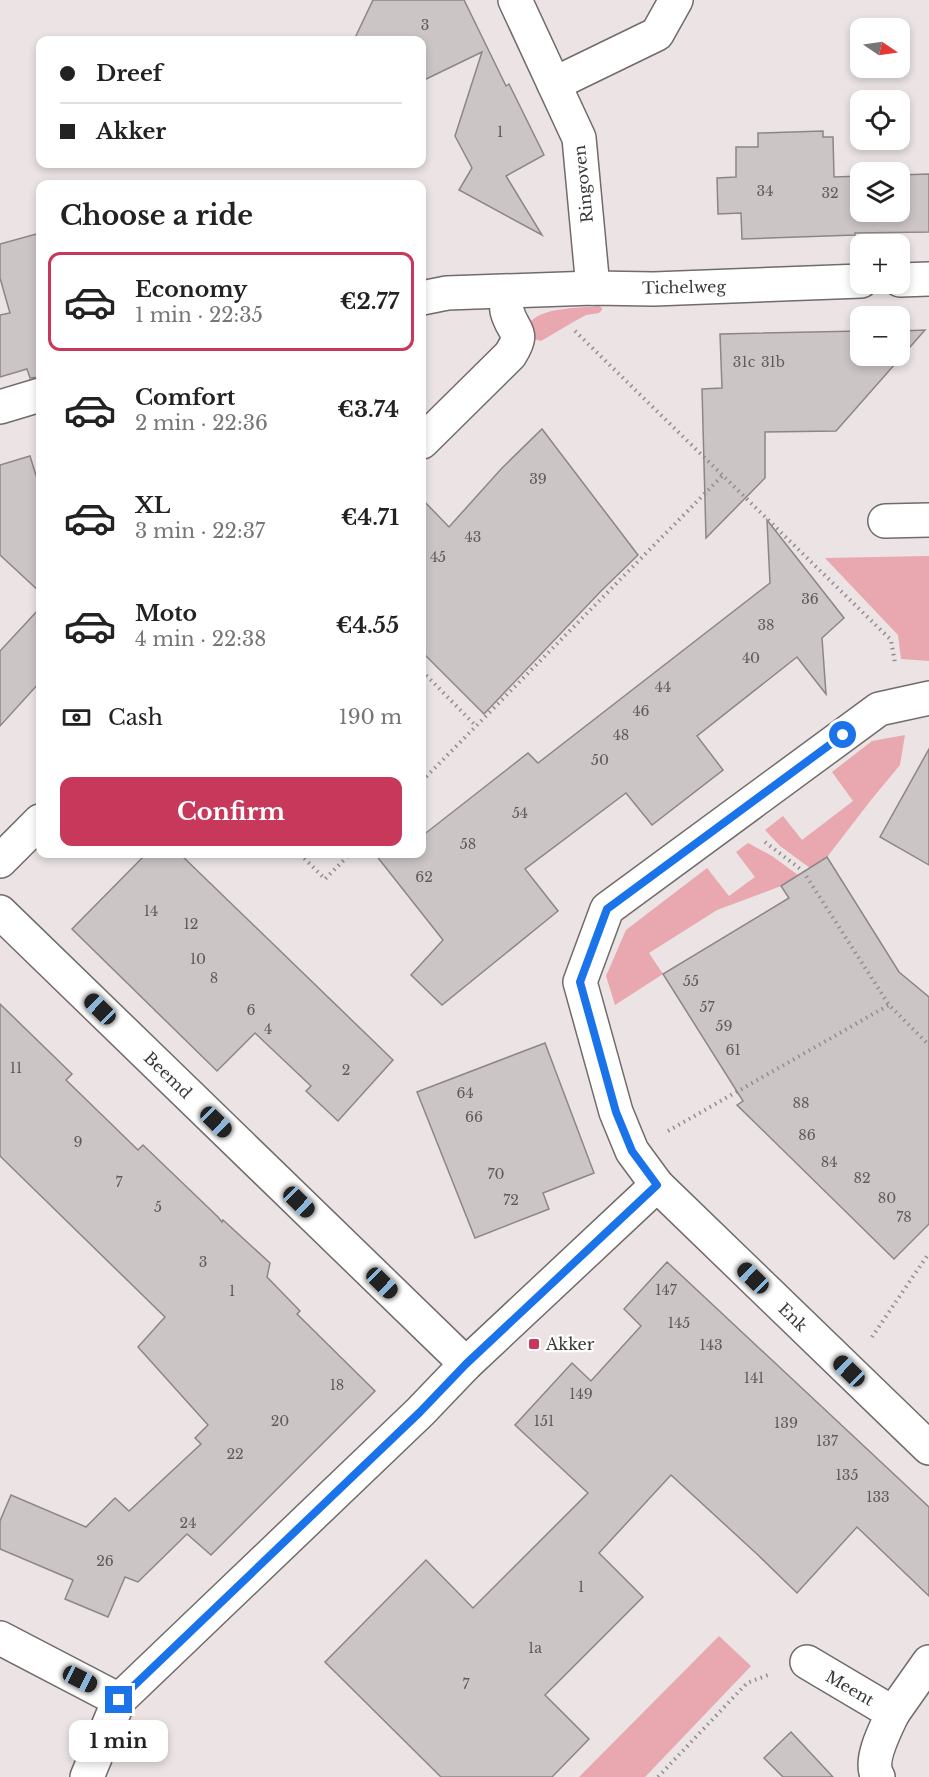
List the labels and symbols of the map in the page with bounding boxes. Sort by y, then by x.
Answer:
house number: 3 [421,16,429,34]
north arrow [850,18,910,78]
house number: 1 [497,123,503,141]
street label: Ringoven [569,144,597,224]
house number: 34 [757,182,773,200]
house number: 32 [821,184,839,202]
street label: Tichelweg [642,276,726,298]
house number: 31c [733,353,756,371]
house number: 31b [761,353,785,371]
house number: 39 [529,470,547,488]
house number: 43 [465,528,481,546]
house number: 45 [430,548,446,566]
house number: 36 [801,590,819,608]
house number: 38 [757,616,775,634]
house number: 40 [742,649,760,667]
house number: 44 [655,678,671,696]
house number: 46 [632,702,650,720]
route start [829,721,856,748]
house number: 48 [613,726,629,744]
house number: 50 [591,751,609,769]
house number: 54 [512,804,528,822]
house number: 58 [460,835,476,853]
house number: 62 [415,868,433,886]
house number: 14 [144,902,158,920]
house number: 12 [184,915,198,933]
house number: 10 [190,950,206,968]
house number: 8 [210,969,218,987]
house number: 55 [683,972,699,990]
car [81,990,119,1028]
house number: 57 [700,998,715,1016]
house number: 6 [246,1001,256,1019]
house number: 59 [716,1017,732,1035]
house number: 4 [264,1020,272,1038]
house number: 61 [725,1041,741,1059]
street label: Beemd [140,1047,196,1103]
house number: 11 [10,1059,22,1077]
house number: 2 [342,1061,350,1079]
house number: 64 [456,1084,474,1102]
house number: 88 [793,1094,809,1112]
car [197,1103,235,1141]
house number: 66 [465,1108,483,1126]
house number: 86 [798,1126,816,1144]
house number: 9 [73,1133,83,1151]
house number: 84 [821,1153,837,1171]
house number: 70 [487,1165,505,1183]
house number: 82 [853,1169,871,1187]
house number: 7 [115,1173,123,1191]
car [280,1183,318,1221]
house number: 80 [878,1189,896,1207]
house number: 72 [503,1191,519,1209]
house number: 5 [154,1198,162,1216]
house number: 78 [896,1208,912,1226]
house number: 3 [199,1253,207,1271]
car [734,1259,772,1297]
car [363,1264,401,1302]
house number: 147 [655,1281,678,1299]
house number: 1 [229,1282,235,1300]
street label: Enk [774,1299,812,1336]
house number: 145 [668,1314,690,1332]
place label: Akker [545,1334,595,1354]
house number: 143 [699,1336,723,1354]
marker: Akker [527,1337,541,1351]
car [830,1352,868,1390]
house number: 141 [744,1369,764,1387]
house number: 18 [330,1376,344,1394]
house number: 149 [569,1385,593,1403]
house number: 20 [271,1412,289,1430]
house number: 151 [534,1412,554,1430]
house number: 139 [774,1414,798,1432]
house number: 137 [816,1432,839,1450]
house number: 22 [226,1445,244,1463]
house number: 135 [836,1466,858,1484]
house number: 133 [866,1488,890,1506]
house number: 24 [180,1514,196,1532]
house number: 26 [96,1552,114,1570]
house number: 1 [578,1578,584,1596]
house number: 1a [528,1639,542,1657]
car [60,1663,100,1695]
street label: Meent [822,1666,878,1710]
house number: 7 [462,1675,470,1693]
route end [105,1686,132,1713]
callout: 1 min [70,1721,168,1763]

